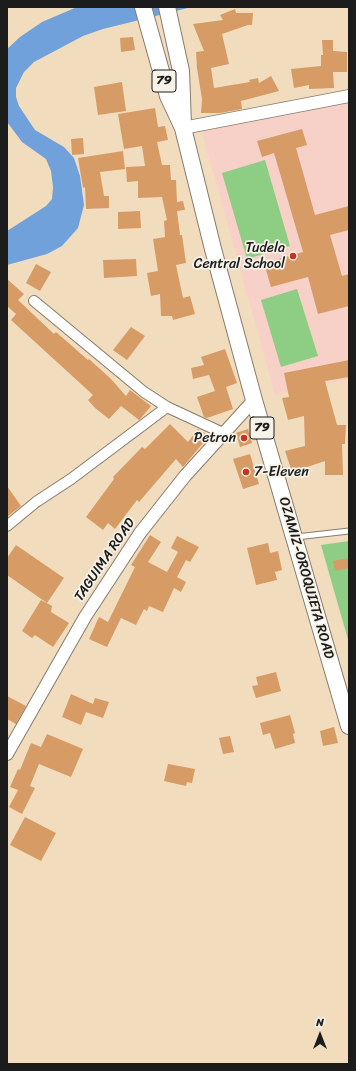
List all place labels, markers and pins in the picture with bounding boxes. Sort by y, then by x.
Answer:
place label: Tudela Central School [194,240,285,272]
marker: Tudela Central School [288,251,298,261]
place label: Petron [194,430,236,446]
marker: Petron [239,433,249,443]
place label: 7-Eleven [254,464,309,480]
marker: 7-Eleven [241,467,251,477]

